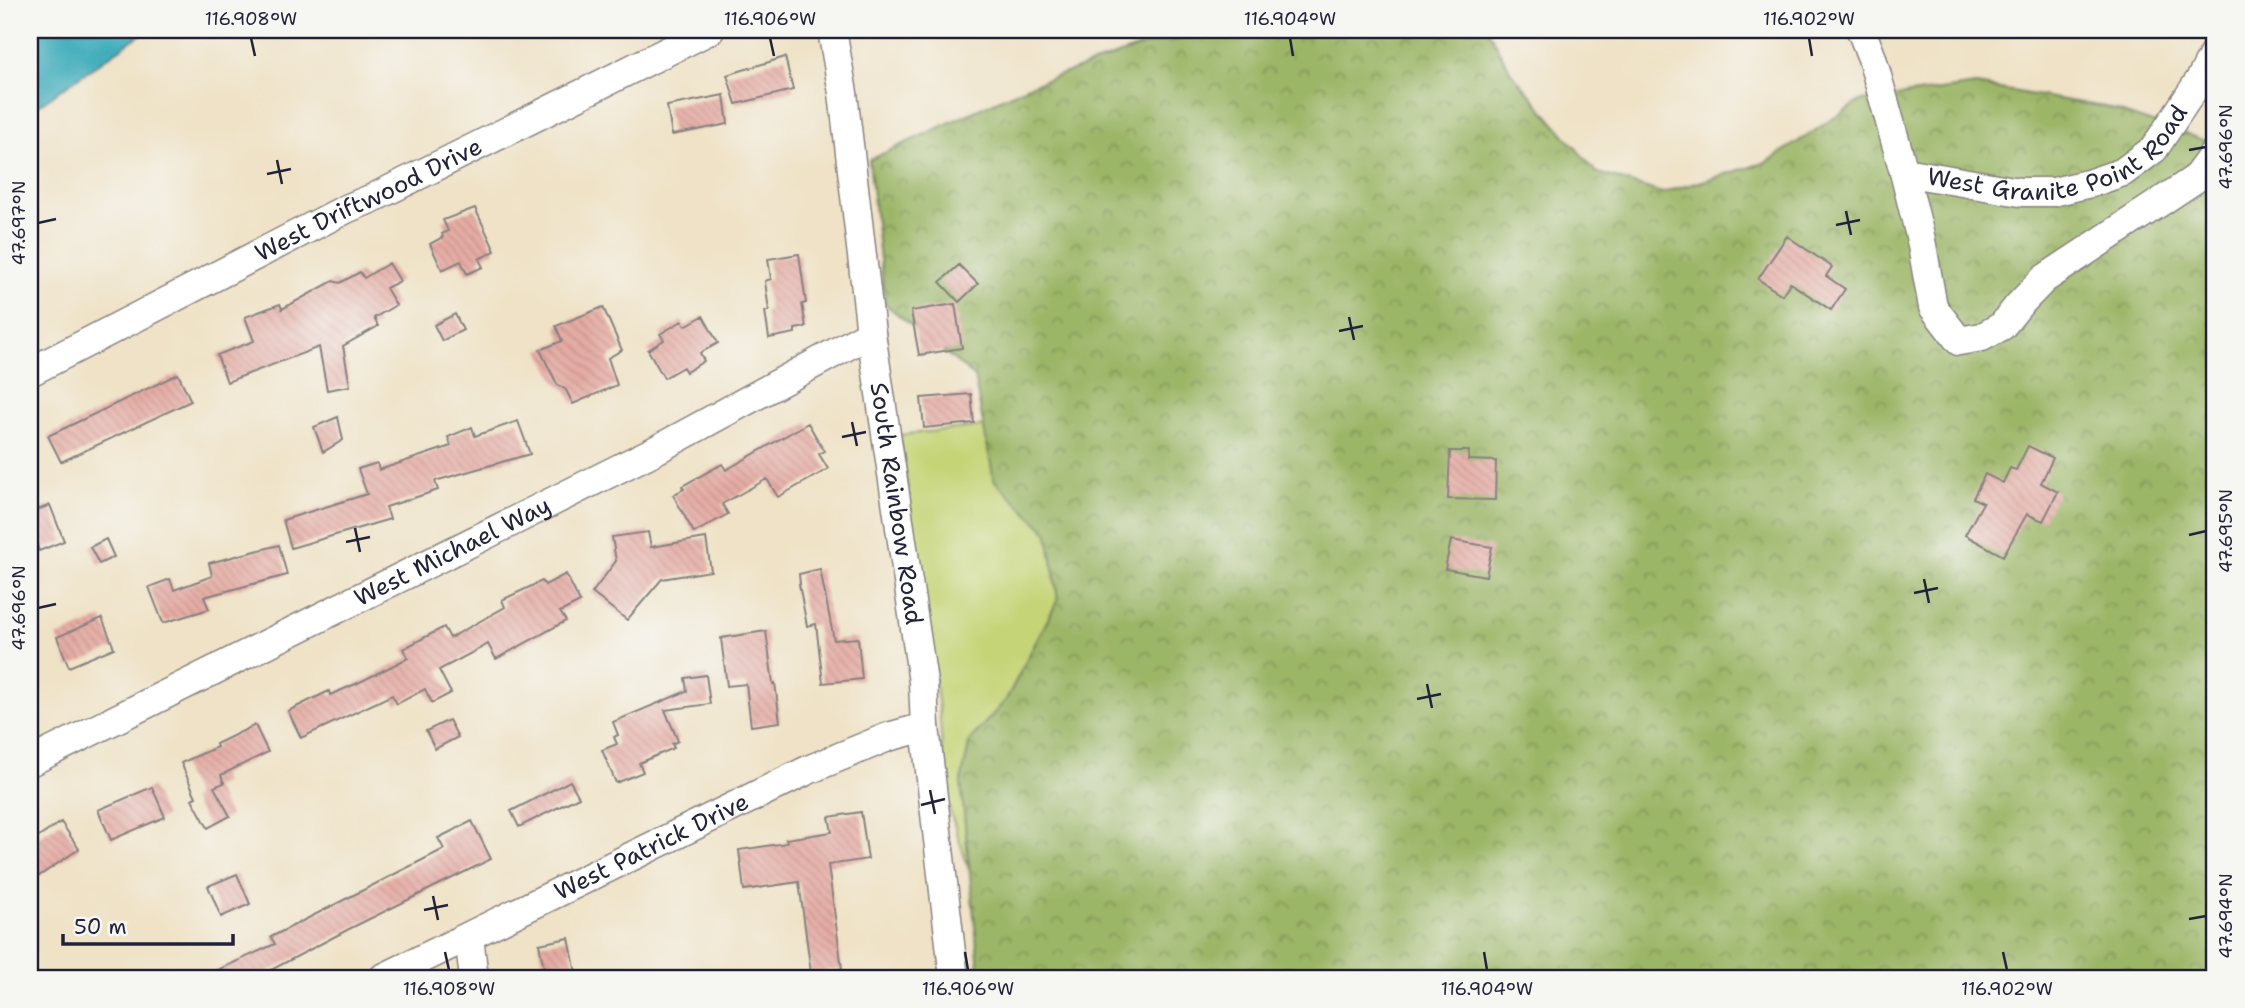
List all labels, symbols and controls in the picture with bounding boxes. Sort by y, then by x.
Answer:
text: 116.908°W [205,7,297,31]
text: 116.906°W [724,7,816,31]
text: 116.904°W [1244,7,1336,31]
text: 116.902°W [1763,7,1855,31]
street label: West Granite Point Road [1925,99,2195,208]
text: 47.696°N [2214,104,2238,190]
street label: West Driftwood Drive [250,130,487,269]
text: 47.697°N [7,181,31,266]
street label: South Rainbow Road [863,380,930,627]
street label: West Michael Way [349,489,556,614]
text: 47.695°N [2214,489,2238,573]
text: 47.696°N [7,565,31,651]
street label: West Patrick Drive [549,785,754,908]
text: 47.694°N [2214,873,2238,959]
scale bar [63,903,233,947]
text: 50 m [74,913,127,941]
text: 116.908°W [403,977,495,1001]
text: 116.906°W [922,977,1014,1001]
text: 116.904°W [1441,977,1533,1001]
text: 116.902°W [1961,977,2053,1001]

